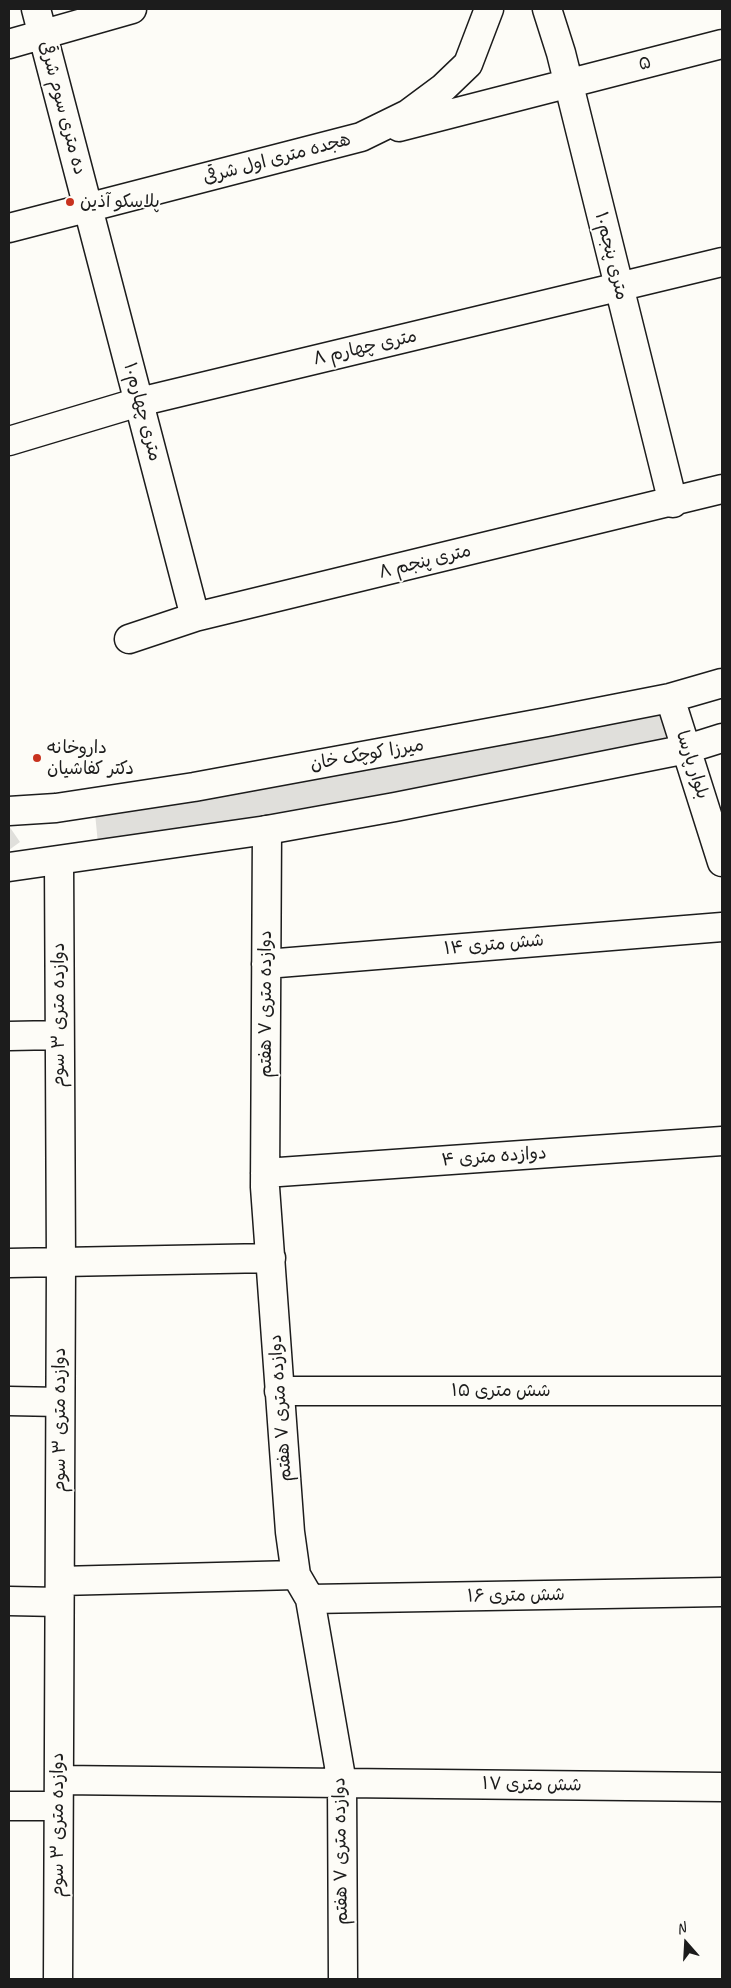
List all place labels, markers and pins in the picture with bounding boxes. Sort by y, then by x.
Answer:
place label: پلاسکو آذین [80,191,160,213]
marker: پلاسکو آذین [64,196,76,208]
place label: داروخانه دکتر کفاشیان [47,737,134,780]
marker: داروخانه دکتر کفاشیان [31,752,43,764]

